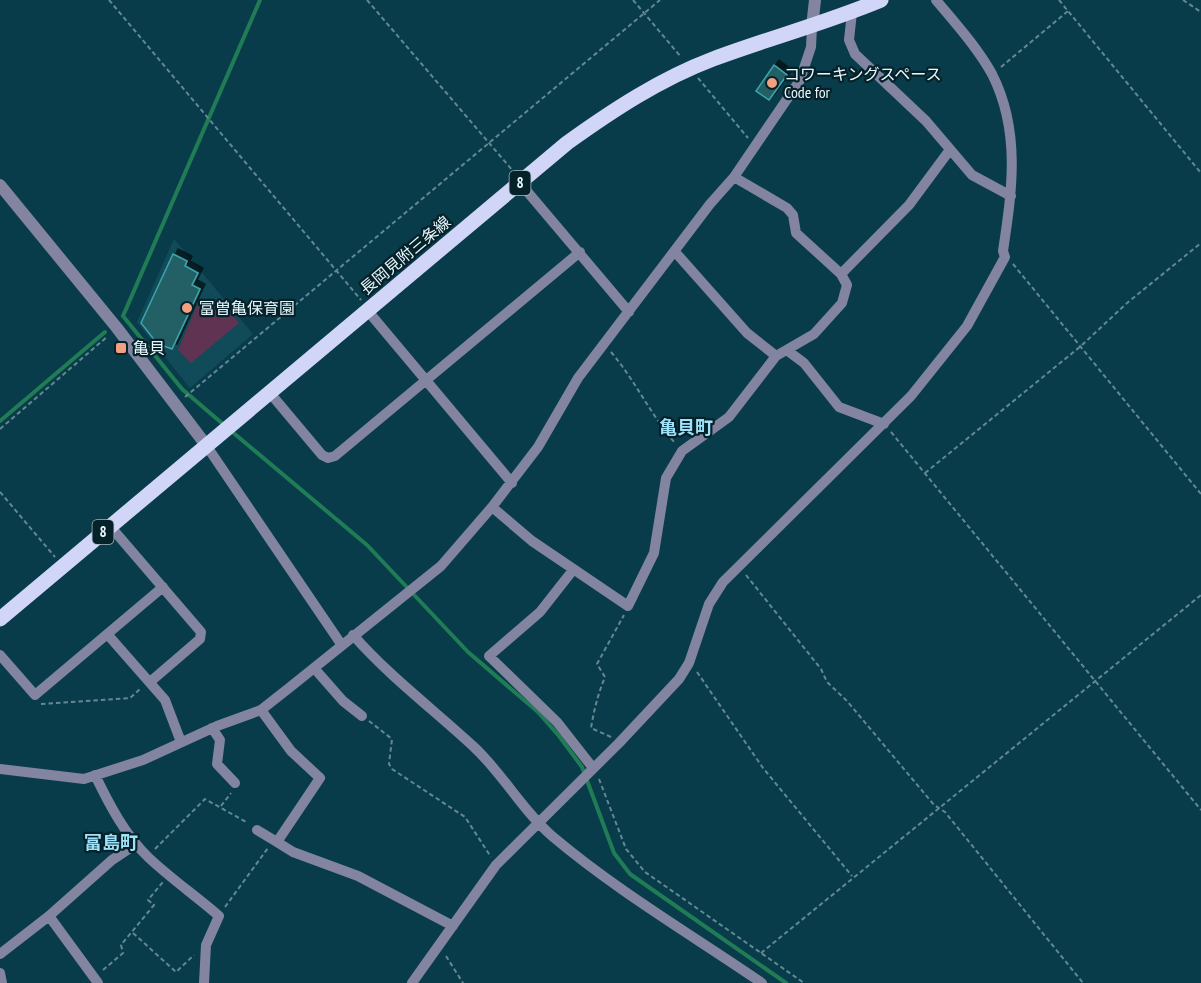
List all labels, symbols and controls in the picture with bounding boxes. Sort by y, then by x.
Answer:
place label: コワーキングスペース Code for [784,64,942,102]
marker: コワーキングスペース Code for [765,76,779,90]
road number: 8 [510,171,530,195]
street label: 長岡見附三条線 [356,211,454,299]
place label: 富曽亀保育園 [199,298,295,318]
marker: 富曽亀保育園 [180,301,194,315]
place label: 亀貝 [133,338,165,358]
marker: 亀貝 [114,341,128,355]
district label: 亀貝町 [659,416,713,439]
road number: 8 [92,520,114,544]
district label: 富島町 [84,831,138,854]

